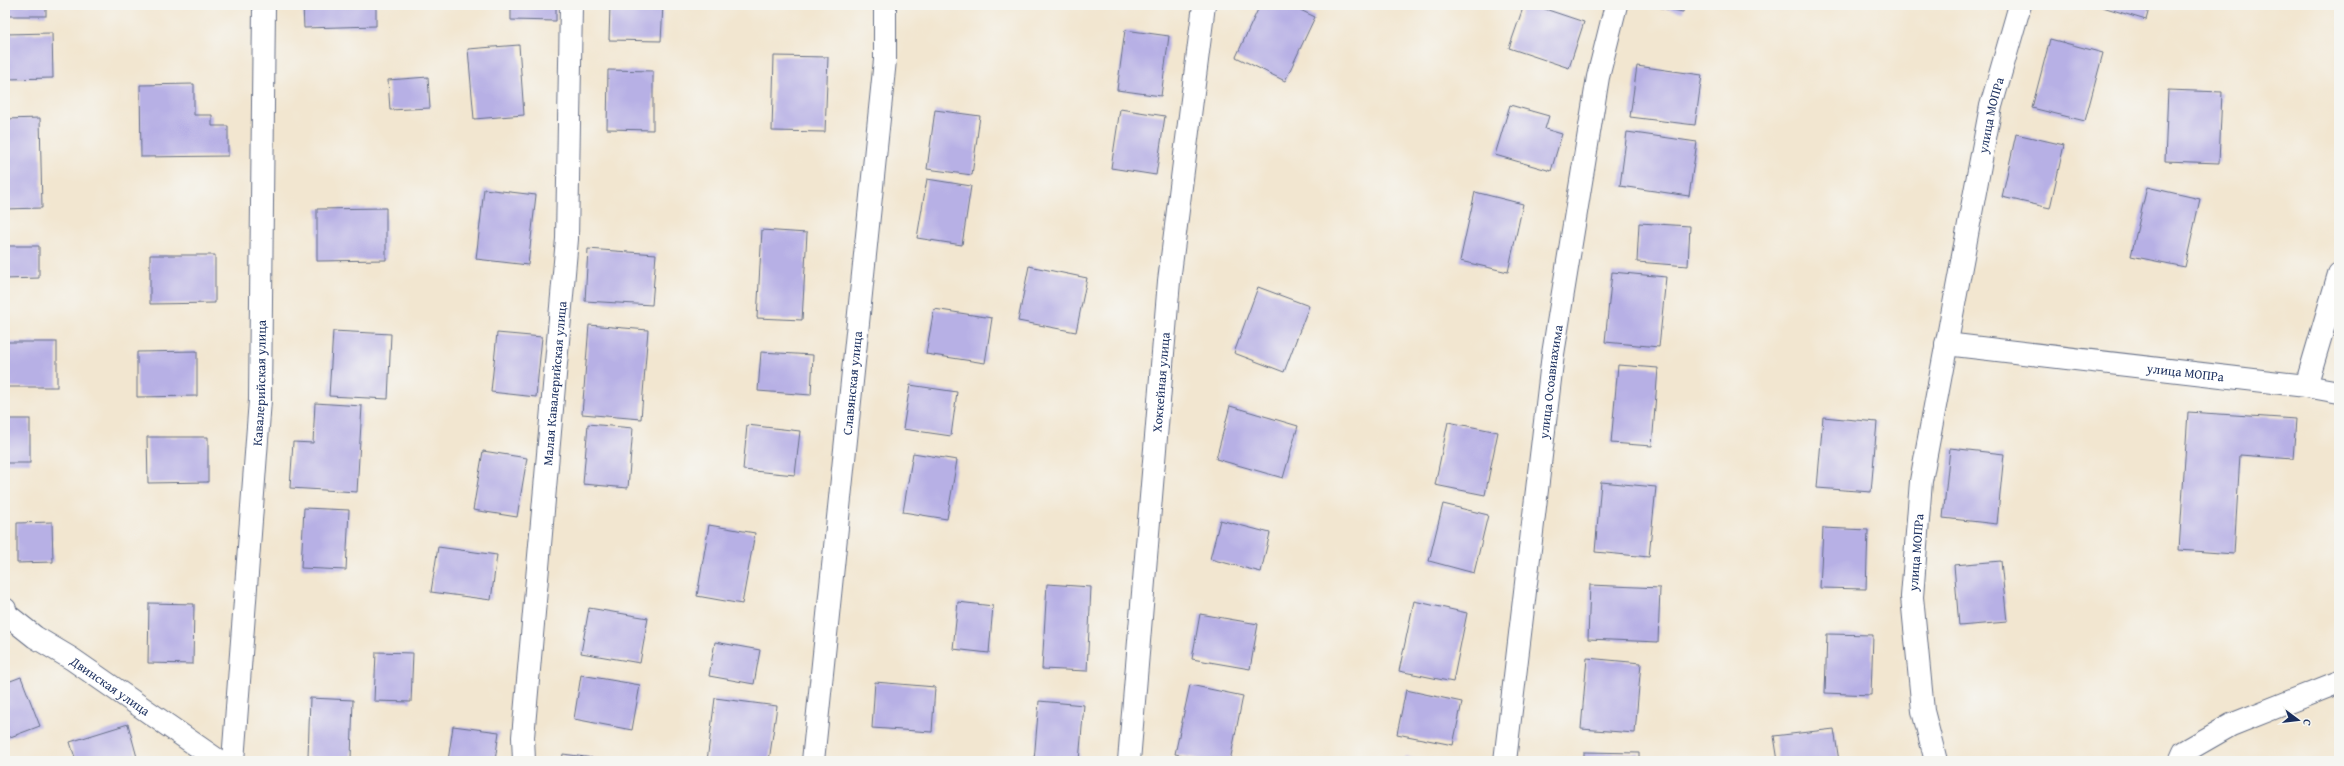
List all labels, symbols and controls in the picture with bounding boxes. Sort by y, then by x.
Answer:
street label: улица МОПРа [1973,74,2009,156]
street label: Малая Кавалерийская улица [538,300,571,466]
street label: Кавалерийская улица [247,319,270,447]
street label: улица Осоавиахима [1533,323,1567,441]
street label: Славянская улица [837,329,867,436]
street label: Хоккейная улица [1147,331,1174,433]
street label: улица МОПРа [2145,358,2226,386]
street label: улица МОПРа [1903,512,1928,593]
street label: Двинская улица [66,651,155,721]
north arrow [2278,700,2318,740]
text: С [2299,718,2316,728]

